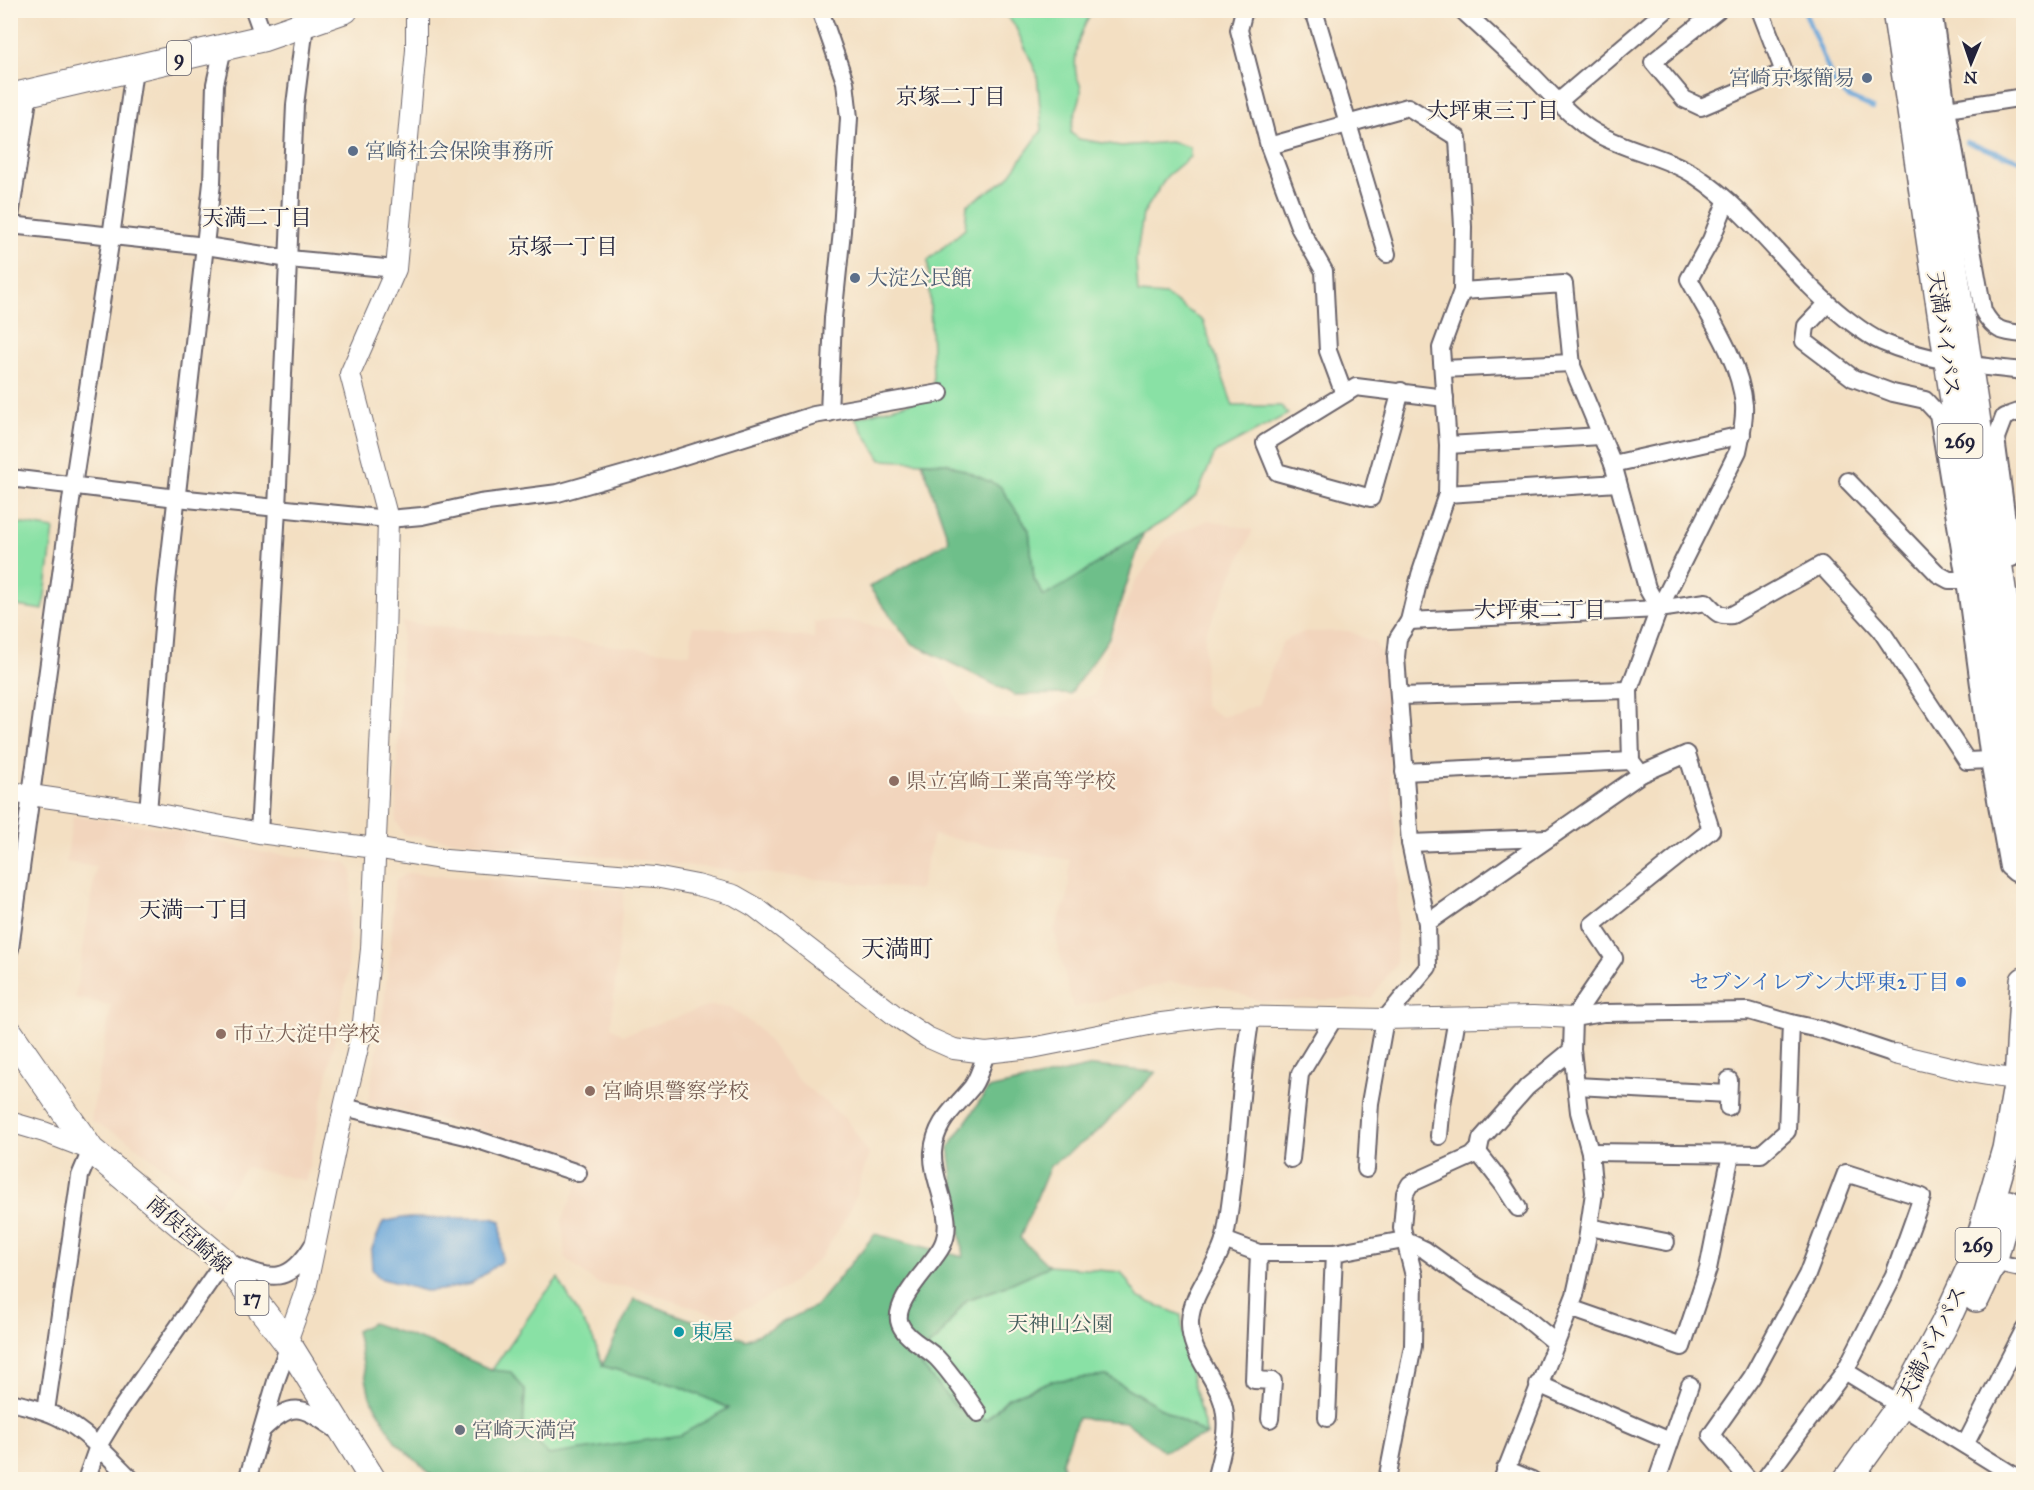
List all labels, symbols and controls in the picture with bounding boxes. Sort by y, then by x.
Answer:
north arrow [1941,33,2001,93]
road number: 9 [167,41,191,75]
place label: 宮崎京塚簡易 [1729,65,1855,91]
text: N [1963,68,1978,87]
marker: 宮崎京塚簡易 [1860,71,1874,85]
district label: 京塚二丁目 [896,83,1006,110]
district label: 大坪東三丁目 [1427,97,1559,124]
place label: 宮崎社会保険事務所 [365,138,554,164]
marker: 宮崎社会保険事務所 [346,144,360,158]
district label: 天満二丁目 [202,204,312,231]
district label: 京塚一丁目 [508,233,618,260]
place label: 大淀公民館 [867,265,972,291]
street label: 天満バイパス [1922,270,1966,398]
marker: 大淀公民館 [848,271,862,285]
road number: 269 [1938,424,1982,458]
district label: 大坪東二丁目 [1474,596,1606,623]
place label: 県立宮崎工業高等学校 [906,768,1116,794]
marker: 県立宮崎工業高等学校 [887,774,901,788]
district label: 天満一丁目 [139,896,249,923]
district label: 天満町 [861,934,933,964]
place label: セブンイレブン大坪東2丁目 [1689,969,1949,995]
marker: セブンイレブン大坪東2丁目 [1954,975,1968,989]
place label: 市立大淀中学校 [233,1021,380,1047]
marker: 市立大淀中学校 [214,1027,228,1041]
place label: 宮崎県警察学校 [602,1078,749,1104]
marker: 宮崎県警察学校 [583,1084,597,1098]
street label: 南俣宮崎線 [141,1190,237,1280]
road number: 269 [1956,1228,2000,1262]
road number: 17 [236,1281,268,1315]
street label: 天満バイパス [1892,1281,1972,1405]
park label: 天神山公園 [1008,1311,1113,1337]
place label: 東屋 [691,1319,733,1345]
marker: 東屋 [672,1325,686,1339]
place label: 宮崎天満宮 [472,1417,577,1443]
marker: 宮崎天満宮 [453,1423,467,1437]

